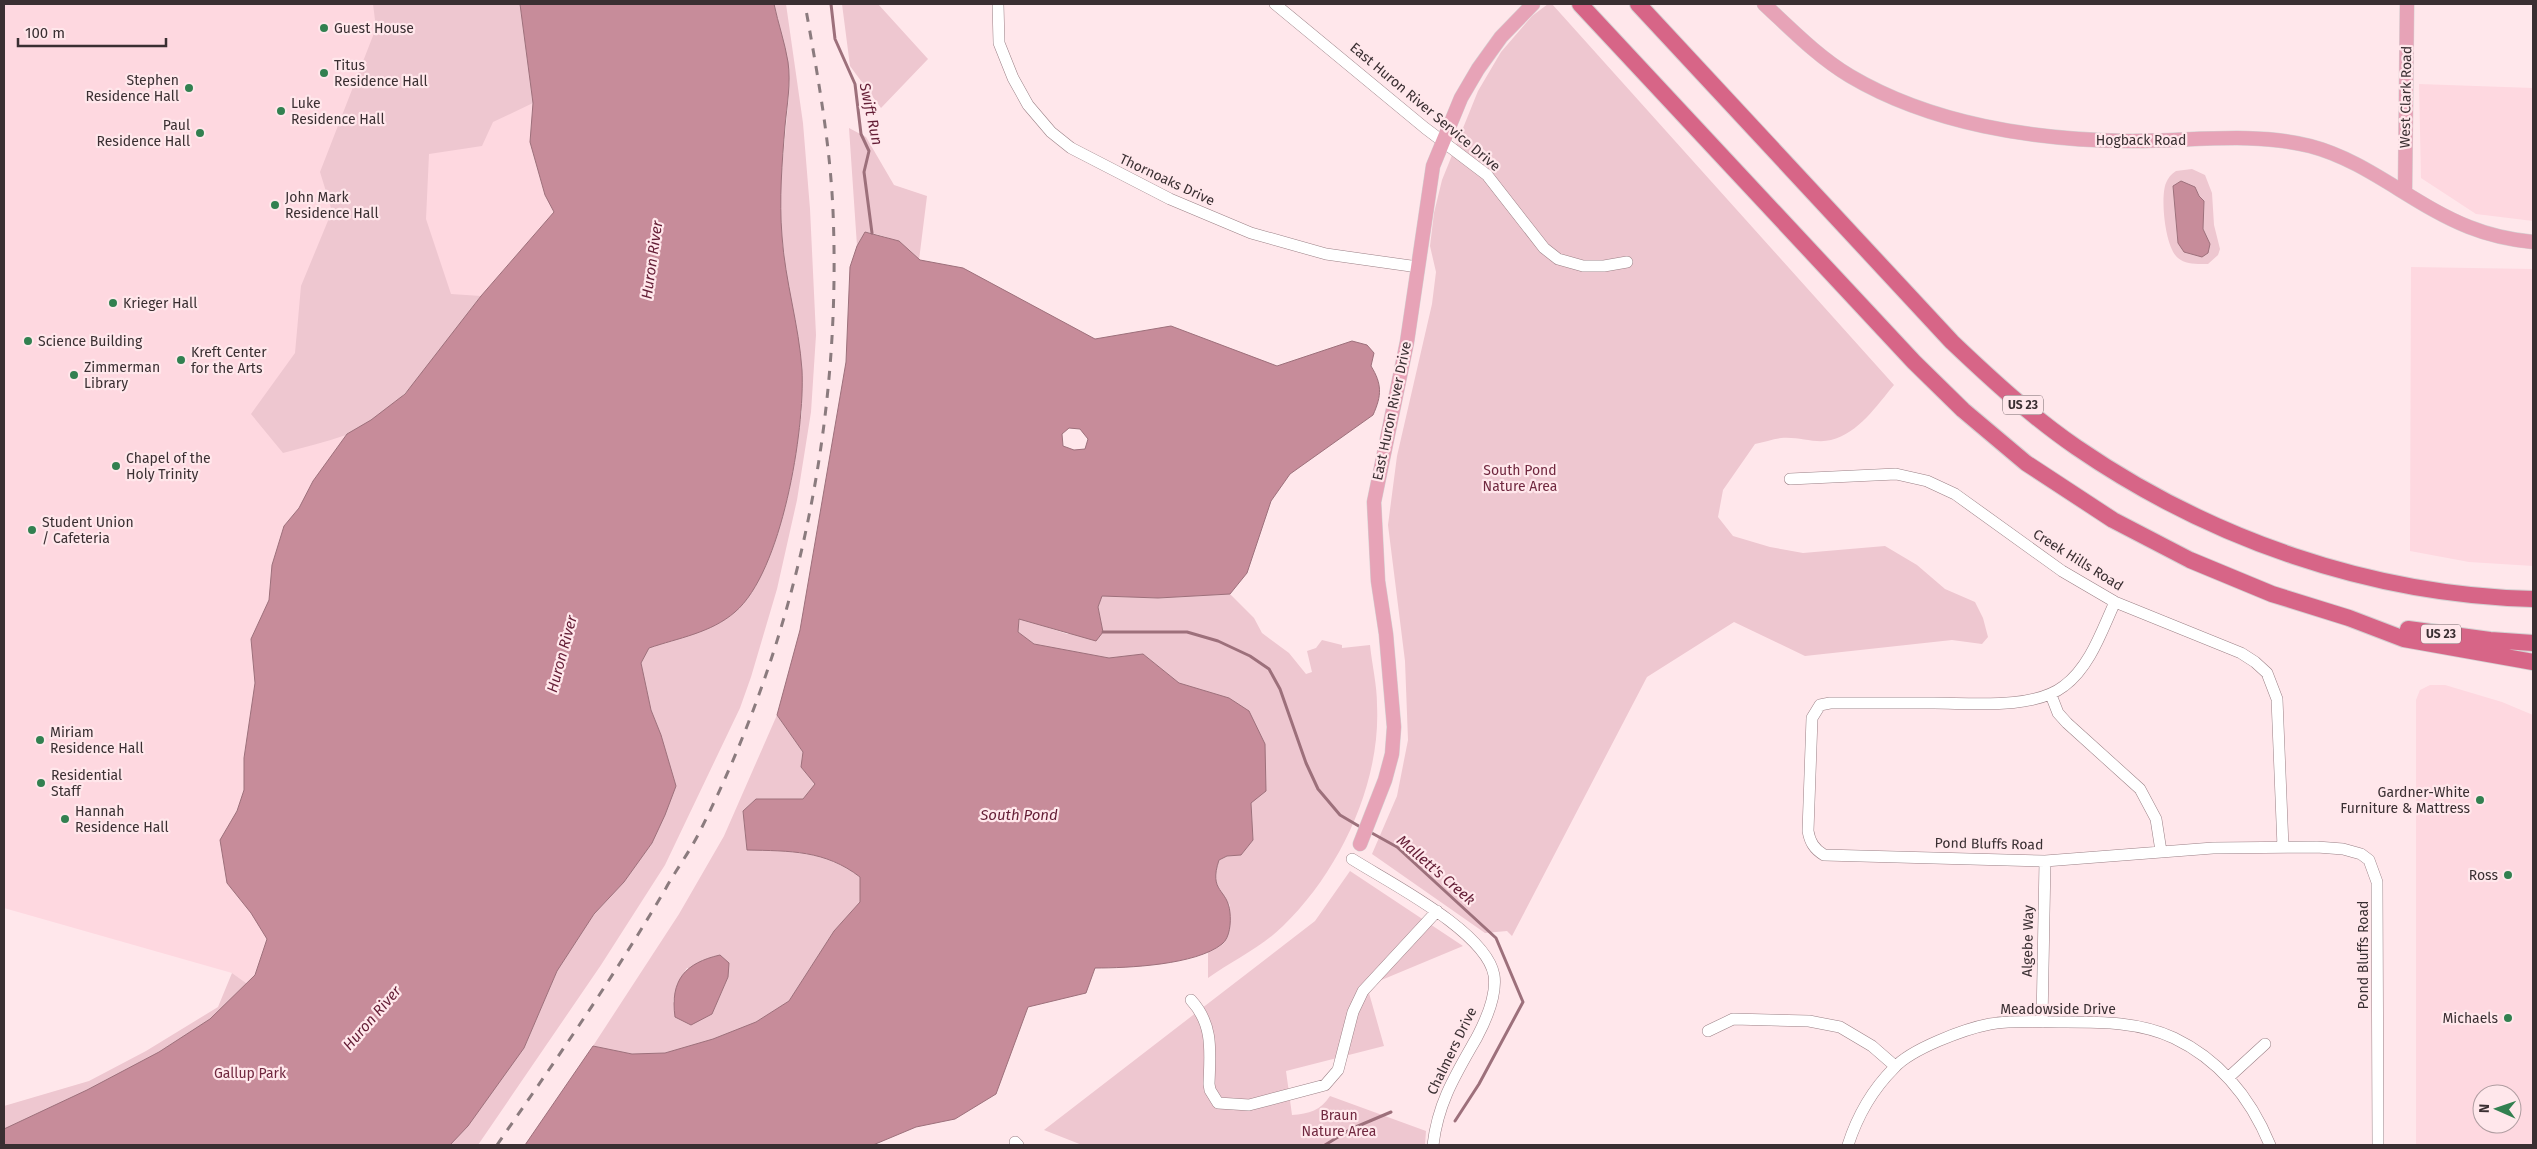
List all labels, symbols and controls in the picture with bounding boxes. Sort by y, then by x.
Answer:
scale bar [18,15,165,47]
place label: Guest House [334,20,414,37]
marker: Guest House [318,22,330,34]
text: 100 m [25,24,65,42]
street label: East Huron River Service Drive [1346,39,1504,175]
street label: West Clark Road [2397,46,2415,148]
place label: Titus Residence Hall [334,57,428,90]
marker: Titus Residence Hall [318,67,330,79]
place label: Stephen Residence Hall [85,72,179,105]
water label: Swift Run [855,80,886,147]
marker: Stephen Residence Hall [183,82,195,94]
place label: Luke Residence Hall [291,95,385,128]
marker: Luke Residence Hall [275,105,287,117]
place label: Paul Residence Hall [96,117,190,150]
marker: Paul Residence Hall [194,127,206,139]
street label: Hogback Road [2096,132,2186,149]
street label: Thornoaks Drive [1117,151,1217,209]
place label: John Mark Residence Hall [285,189,379,222]
marker: John Mark Residence Hall [269,199,281,211]
water label: Huron River [638,218,667,300]
place label: Krieger Hall [123,295,197,312]
marker: Krieger Hall [107,297,119,309]
place label: Science Building [38,333,143,350]
marker: Science Building [22,335,34,347]
street label: East Huron River Drive [1369,340,1415,482]
place label: Kreft Center for the Arts [191,344,267,377]
marker: Kreft Center for the Arts [175,354,187,366]
place label: Zimmerman Library [84,359,160,392]
marker: Zimmerman Library [68,369,80,381]
road number: US 23 [2003,396,2043,414]
place label: Chapel of the Holy Trinity [126,450,211,483]
marker: Chapel of the Holy Trinity [110,460,122,472]
park label: South Pond Nature Area [1483,462,1557,495]
place label: Student Union / Cafeteria [42,514,134,547]
marker: Student Union / Cafeteria [26,524,38,536]
street label: Creek Hills Road [2030,526,2126,594]
water label: Huron River [543,612,581,695]
road number: US 23 [2421,624,2461,644]
place label: Miriam Residence Hall [50,724,144,757]
marker: Miriam Residence Hall [34,734,46,746]
place label: Residential Staff [51,767,122,800]
marker: Residential Staff [35,777,47,789]
place label: Gardner-White Furniture & Mattress [2340,784,2470,817]
marker: Gardner-White Furniture & Mattress [2474,794,2486,806]
place label: Hannah Residence Hall [75,803,169,836]
water label: South Pond [979,806,1058,824]
marker: Hannah Residence Hall [59,813,71,825]
water label: Mallett's Creek [1393,831,1479,909]
street label: Pond Bluffs Road [1934,835,2044,853]
place label: Ross [2469,867,2498,884]
marker: Ross [2502,869,2514,881]
street label: Pond Bluffs Road [2355,901,2372,1009]
street label: Algebe Way [2019,905,2037,977]
water label: Huron River [339,981,406,1054]
street label: Meadowside Drive [2000,1001,2116,1018]
street label: Chalmers Drive [1423,1004,1481,1098]
place label: Michaels [2442,1010,2498,1027]
marker: Michaels [2502,1012,2514,1024]
park label: Gallup Park [214,1065,287,1082]
north arrow [2472,1084,2522,1134]
text: N [2476,1104,2493,1114]
park label: Braun Nature Area [1302,1107,1376,1140]

